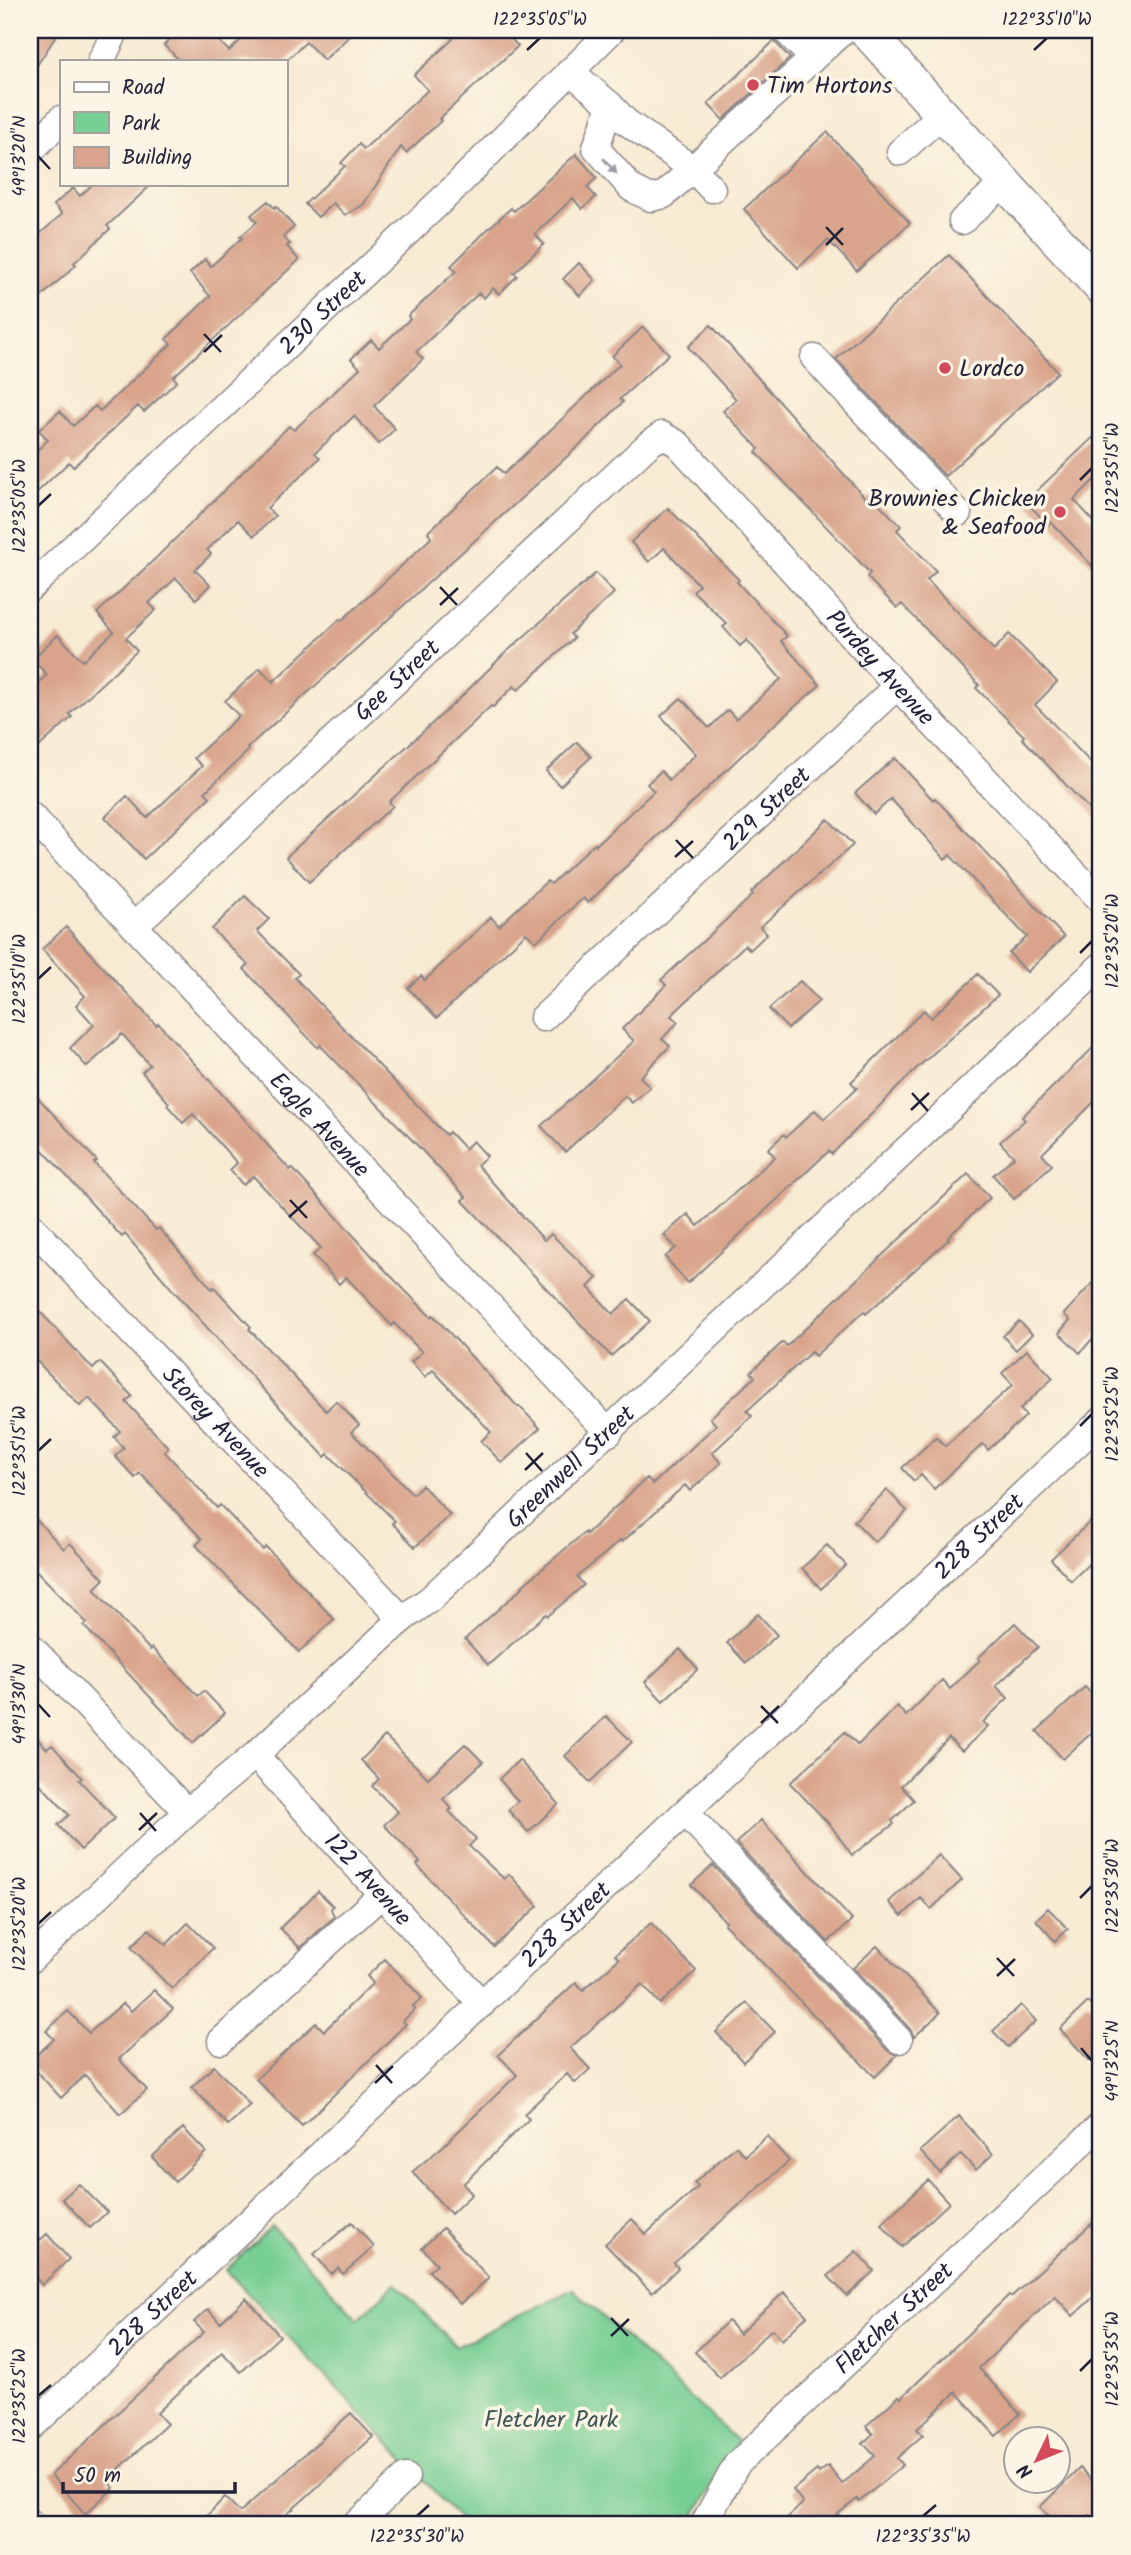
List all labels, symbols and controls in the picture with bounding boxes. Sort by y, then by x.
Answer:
text: 122°35'05"W [493,6,587,35]
text: 122°35'10"W [1002,6,1092,35]
legend [60,60,287,186]
place label: Tim Hortons [767,67,892,106]
text: Road [122,72,165,105]
marker: Tim Hortons [745,77,761,93]
text: Park [122,108,160,141]
text: 49°13'20"N [6,116,35,196]
text: Building [122,142,192,175]
one-way arrow [602,157,618,175]
street label: 230 Street [270,261,378,365]
place label: Lordco [959,350,1025,389]
marker: Lordco [937,360,953,376]
text: 122°35'15"W [1099,423,1128,513]
text: 122°35'05"W [6,459,35,553]
place label: Brownies Chicken & Seafood [868,480,1047,547]
marker: Brownies Chicken & Seafood [1052,504,1068,520]
street label: Purdey Avenue [815,601,944,736]
street label: Gee Street [346,630,451,732]
street label: 229 Street [714,757,821,862]
text: 122°35'20"W [1099,894,1128,988]
text: 122°35'10"W [6,934,35,1024]
street label: Eagle Avenue [259,1063,379,1188]
street label: Storey Avenue [152,1358,278,1489]
text: 122°35'25"W [1099,1366,1128,1462]
street label: Greenwell Street [497,1396,646,1539]
text: 122°35'15"W [6,1406,35,1496]
street label: 228 Street [925,1484,1035,1590]
text: 49°13'30"N [6,1664,35,1744]
street label: 122 Avenue [314,1824,421,1936]
text: 122°35'30"W [1099,1839,1128,1933]
street label: 228 Street [512,1872,622,1978]
text: 122°35'20"W [6,1877,35,1971]
text: 49°13'25"N [1099,2020,1128,2102]
street label: Fletcher Street [826,2253,964,2385]
street label: 228 Street [99,2261,208,2367]
text: 122°35'35"W [1099,2311,1128,2407]
text: 122°35'25"W [6,2348,35,2444]
park label: Fletcher Park [484,2401,619,2440]
north arrow [1002,2426,1072,2496]
scale bar [63,2450,234,2494]
text: N [1011,2456,1041,2485]
text: 50 m [74,2460,121,2493]
text: 122°35'30"W [370,2523,464,2552]
text: 122°35'35"W [875,2523,971,2552]

